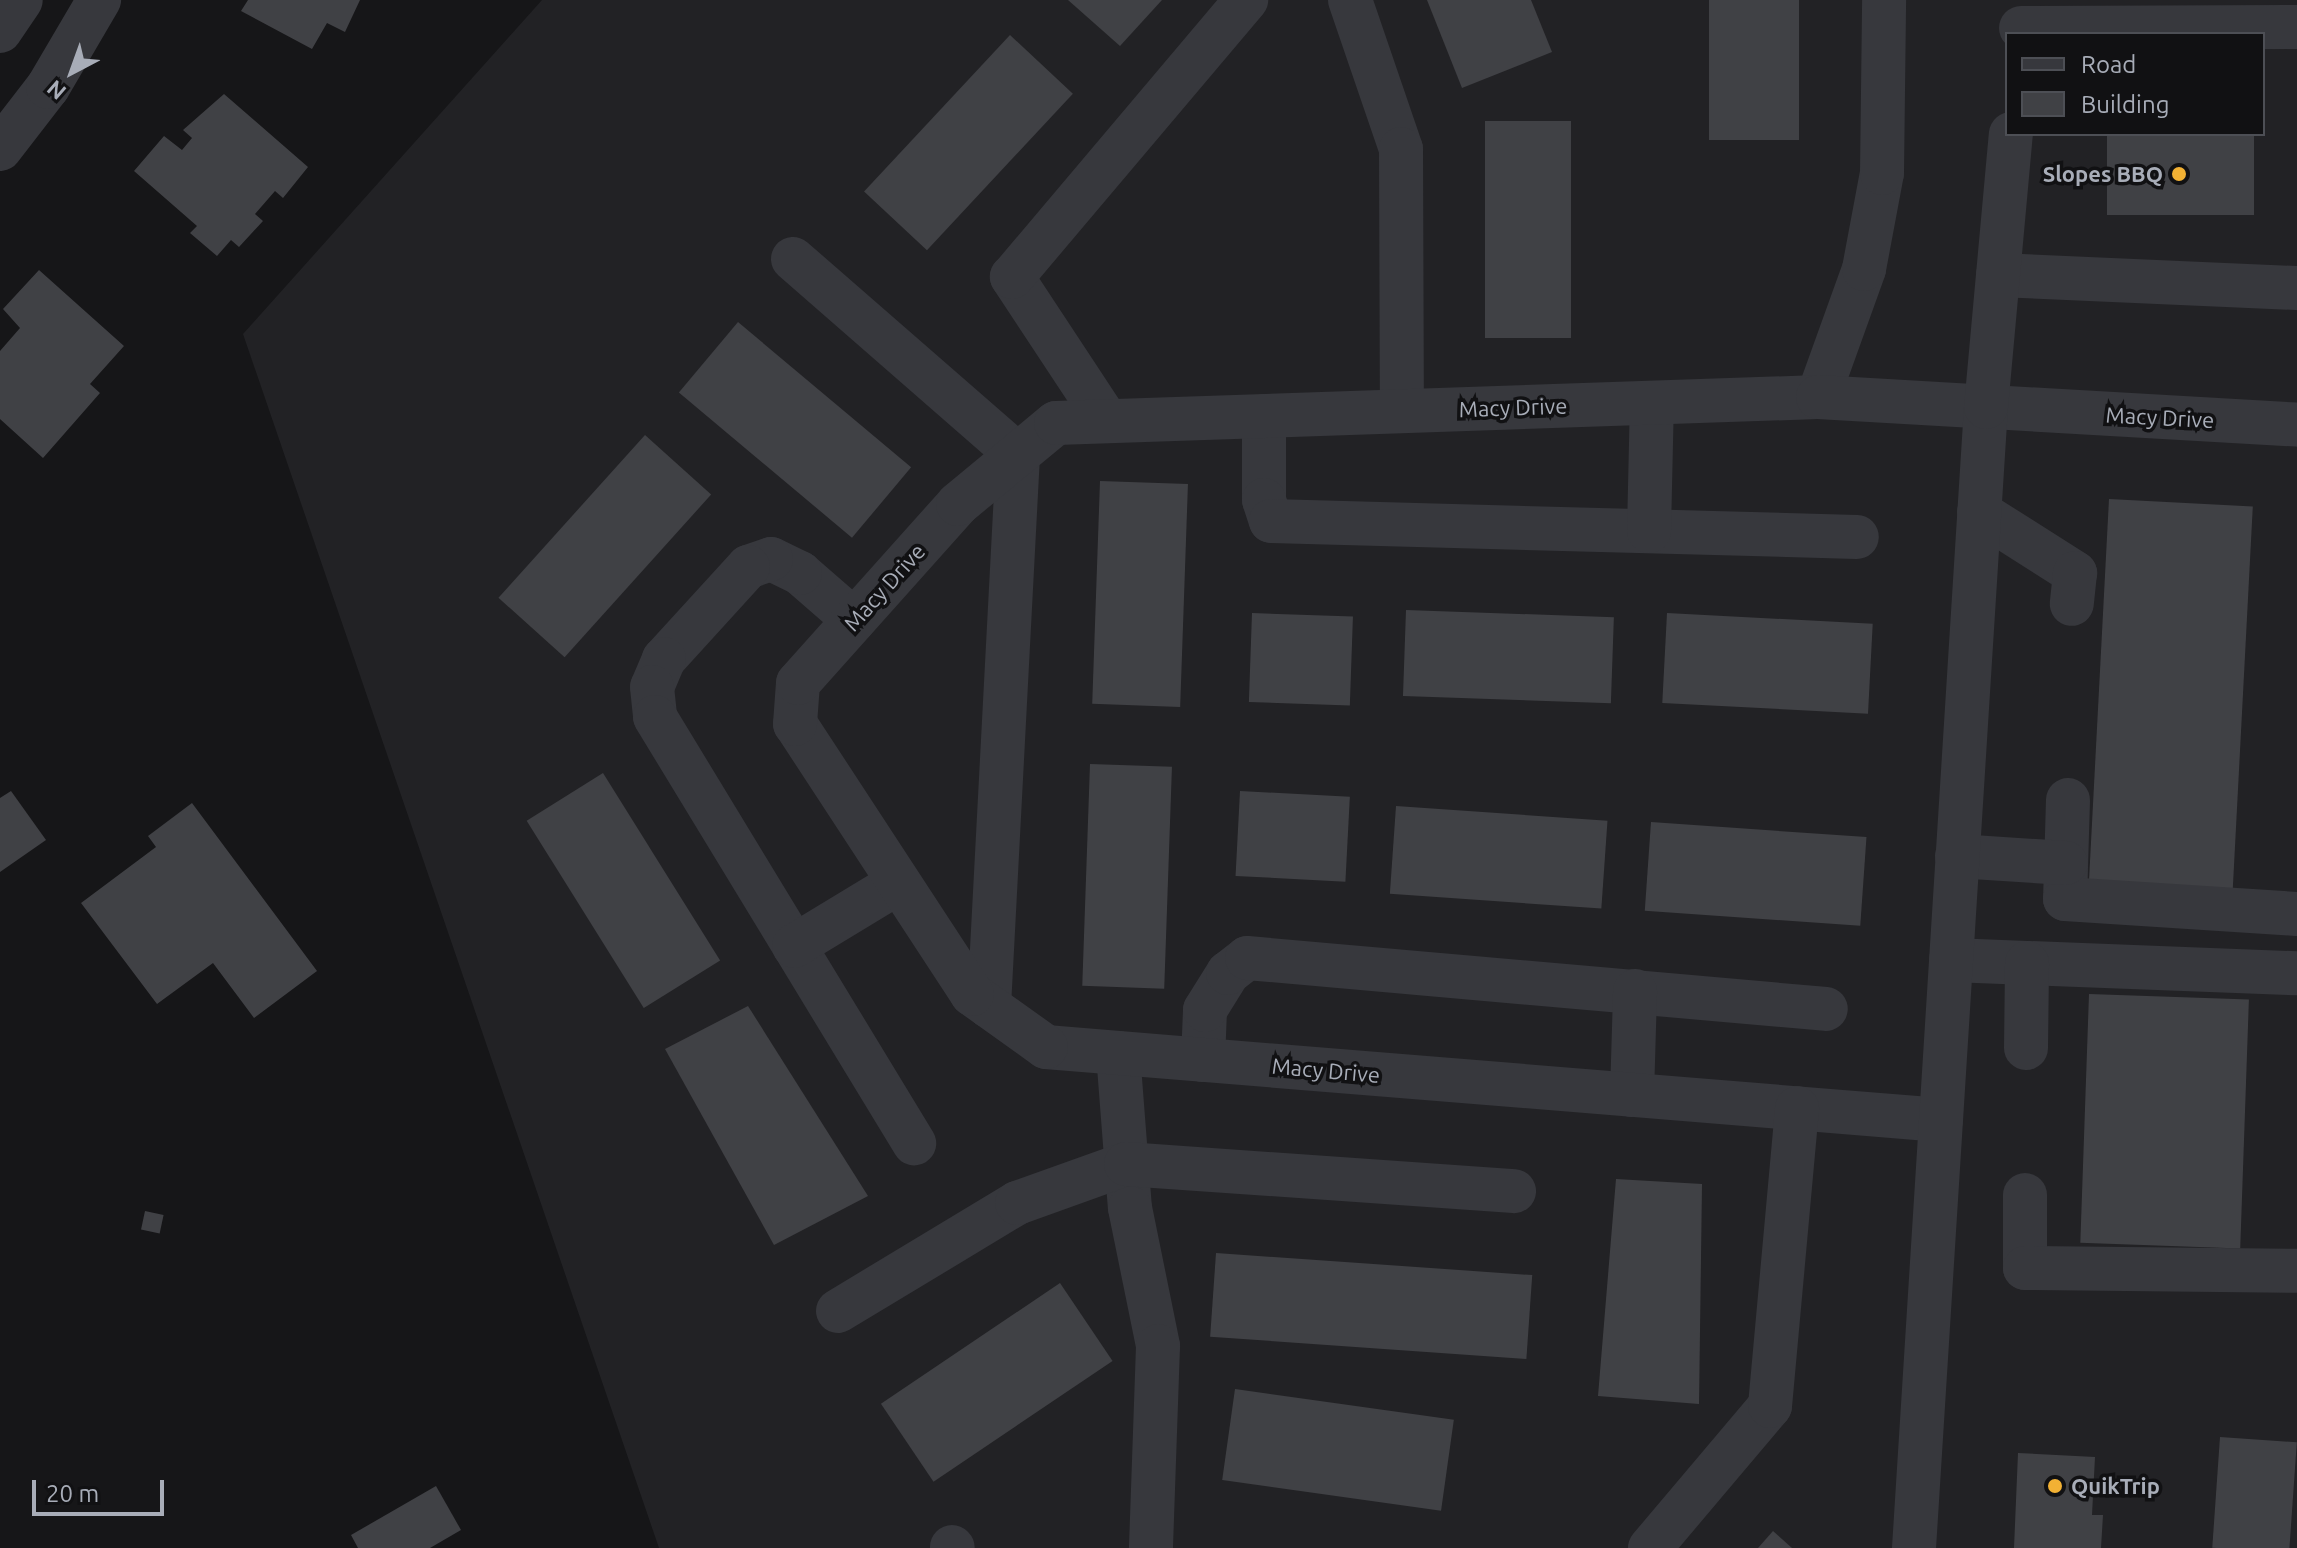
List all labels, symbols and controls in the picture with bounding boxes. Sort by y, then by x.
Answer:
north arrow [32,32,112,112]
legend [2005,32,2265,136]
text: Road [2081,51,2136,78]
text: N [42,76,70,105]
text: Building [2081,91,2169,118]
place label: Slopes BBQ [2043,161,2163,187]
marker: Slopes BBQ [2170,165,2188,183]
street label: Macy Drive [1458,392,1568,422]
street label: Macy Drive [2105,401,2215,433]
street label: Macy Drive [838,538,930,636]
street label: Macy Drive [1271,1052,1381,1088]
scale bar [36,1464,168,1514]
place label: QuikTrip [2071,1473,2160,1499]
marker: QuikTrip [2046,1477,2064,1495]
text: 20 m [46,1480,99,1507]

